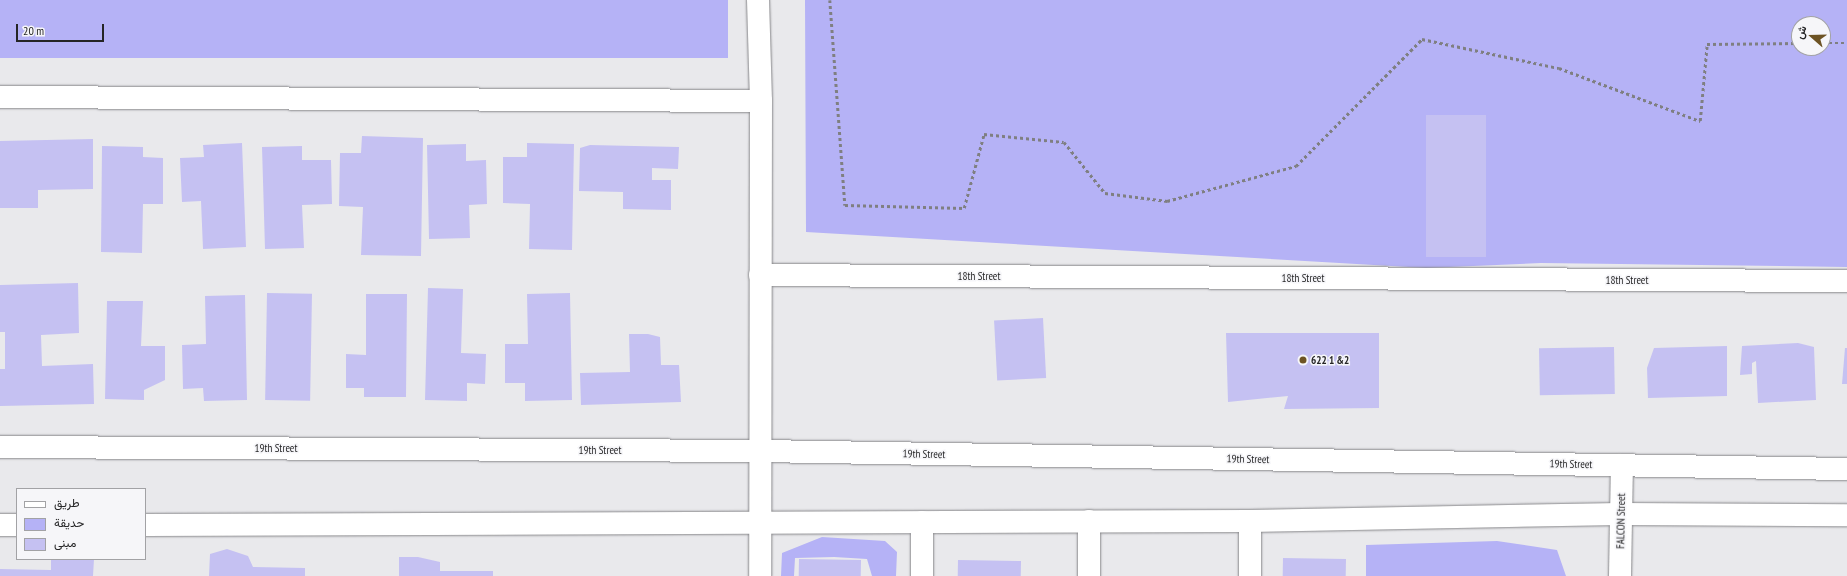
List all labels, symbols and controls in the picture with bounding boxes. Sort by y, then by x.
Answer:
scale bar [18,16,106,42]
north arrow [1791,16,1831,56]
text: 20 m [23,23,44,38]
text: ش [1792,24,1810,41]
street label: 18th Street [958,269,1000,283]
street label: 18th Street [1282,271,1324,285]
street label: 18th Street [1606,273,1648,287]
place label: 622 1 &2 [1311,353,1349,367]
marker: 622 1 &2 [1298,355,1308,365]
street label: 19th Street [255,441,297,455]
street label: 19th Street [579,443,621,457]
street label: 19th Street [902,447,946,461]
street label: 19th Street [1226,452,1270,466]
street label: 19th Street [1549,457,1593,471]
legend [16,488,146,560]
street label: FALCON Street [1614,493,1628,549]
text: طريق [54,495,79,510]
text: حديقة [54,515,84,530]
text: مبنى [54,535,76,550]

